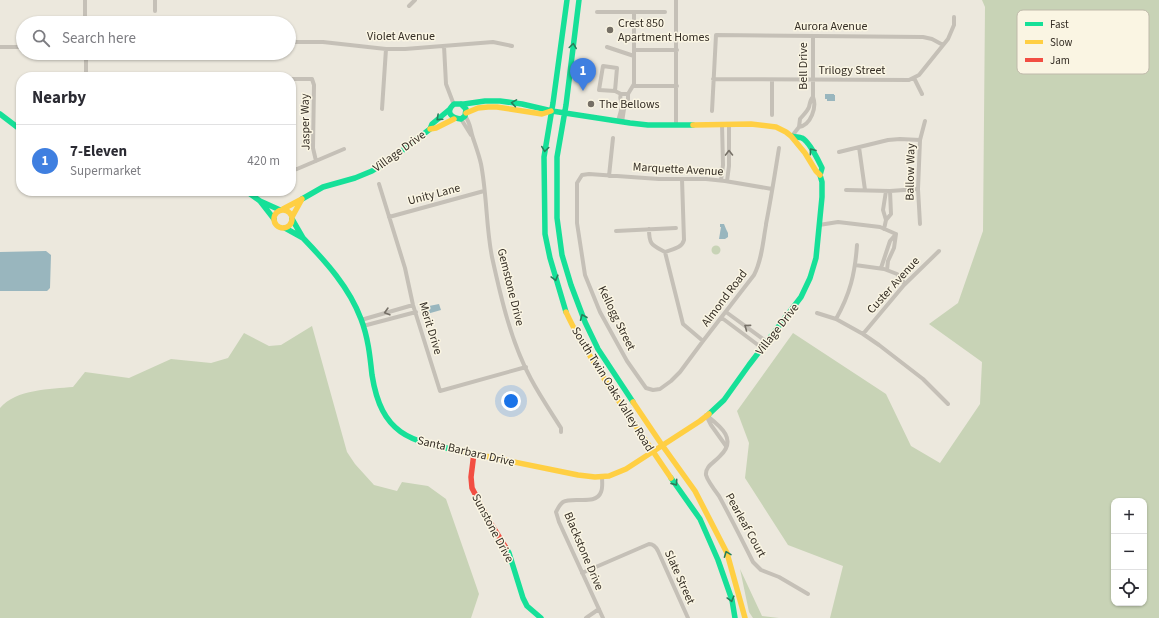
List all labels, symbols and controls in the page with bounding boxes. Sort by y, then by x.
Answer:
legend [1017,10,1149,74]
place label: Crest 850 Apartment Homes [618,15,709,46]
search box [16,16,296,60]
text: Fast [1050,17,1069,32]
street label: Aurora Avenue [795,18,867,35]
marker: Crest 850 Apartment Homes [605,25,615,35]
icon: search [30,27,52,49]
text: Search here [62,28,136,49]
street label: Violet Avenue [367,28,435,45]
text: Slow [1050,35,1073,50]
street label: Bell Drive [795,42,812,90]
one-way arrow [568,43,577,49]
text: Jam [1050,53,1070,68]
pin: 1 [570,58,596,91]
street label: Trilogy Street [819,62,885,79]
text: Nearby [32,86,86,110]
street label: Jasper Way [296,93,314,151]
place label: The Bellows [599,96,660,113]
one-way arrow [511,99,517,108]
marker: The Bellows [586,99,596,109]
one-way arrow [436,113,444,121]
street label: Village Drive [369,126,429,176]
text: 7-Eleven [70,141,127,162]
street label: Ballow Way [901,143,920,201]
one-way arrow [541,146,550,152]
one-way arrow [810,149,817,156]
one-way arrow [725,150,733,156]
text: 1 [42,152,48,170]
text: 420 m [247,152,280,170]
street label: Marquette Avenue [632,159,724,180]
text: Supermarket [70,162,141,180]
street label: Unity Lane [406,179,462,210]
street label: Gemstone Drive [493,247,528,328]
street label: Custer Avenue [863,253,924,318]
street label: Almond Road [697,266,751,330]
one-way arrow [550,274,559,281]
street label: Kellogg Street [594,283,640,353]
street label: Merit Drive [414,300,447,357]
street label: Village Drive [752,300,803,359]
one-way arrow [384,307,391,316]
one-way arrow [579,314,587,321]
street label: South Twin Oaks Valley Road [567,324,658,455]
one-way arrow [744,325,751,332]
your location [501,391,521,411]
street label: Santa Barbara Drive [416,432,516,471]
one-way arrow [670,479,677,486]
street label: Pearleaf Court [721,490,770,561]
street label: Sunstone Drive [467,491,518,566]
map controls [1111,498,1147,606]
button: + [1111,498,1147,534]
street label: Blackstone Drive [559,509,608,593]
button: − [1111,534,1147,570]
street label: Slate Street [660,547,699,607]
one-way arrow [723,550,731,557]
button: locate [1111,570,1147,606]
one-way arrow [726,596,735,603]

